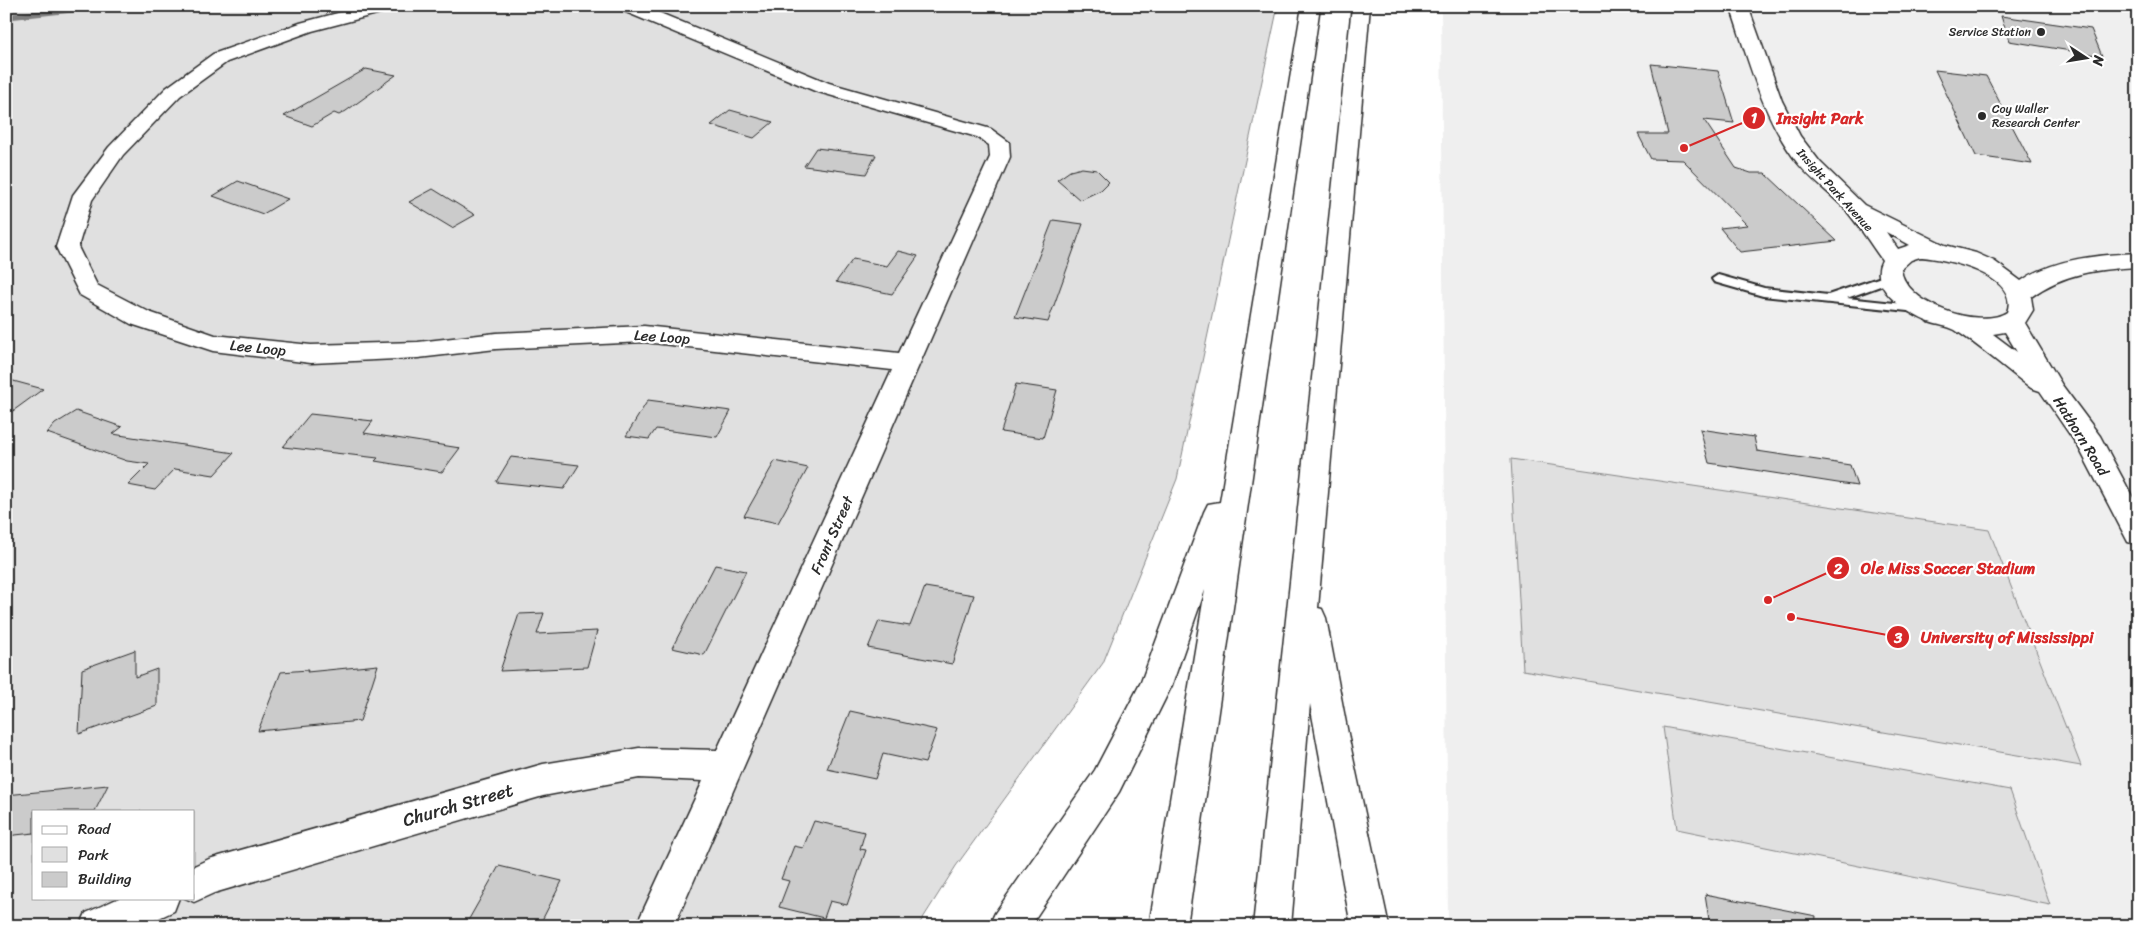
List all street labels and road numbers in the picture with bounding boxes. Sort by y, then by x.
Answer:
street label: Insight Park Avenue [1790,142,1879,237]
street label: Lee Loop [633,322,691,352]
street label: Lee Loop [229,332,287,364]
street label: Hathorn Road [2046,391,2117,482]
street label: Front Street [803,491,861,578]
street label: Church Street [399,774,517,836]

